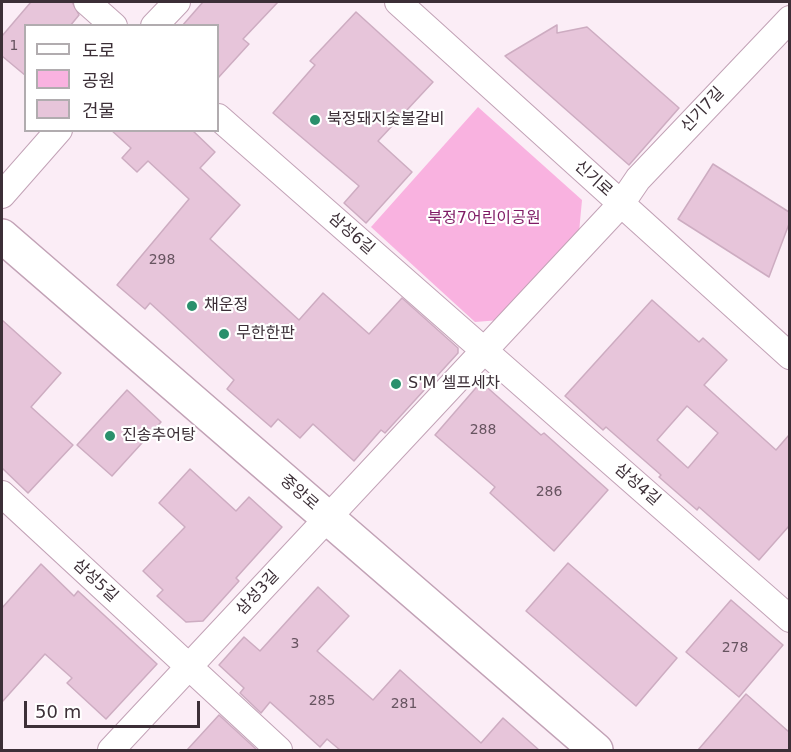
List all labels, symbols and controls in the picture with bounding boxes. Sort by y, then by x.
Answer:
legend [24,24,219,132]
house number: 1 [10,38,18,54]
text: 도로 [82,40,115,61]
text: 공원 [82,70,115,91]
street label: 신기7길 [677,84,729,136]
text: 건물 [82,100,115,121]
place label: 북정돼지숯불갈비 [327,110,445,130]
marker: 북정돼지숯불갈비 [308,113,322,127]
street label: 신기로 [570,157,616,201]
street label: 삼성6길 [324,209,378,259]
park label: 북정7어린이공원 [427,209,541,229]
house number: 298 [149,252,175,268]
place label: 채운정 [204,296,248,316]
marker: 채운정 [185,299,199,313]
place label: 무한한판 [236,324,295,344]
marker: 무한한판 [217,327,231,341]
place label: S'M 셀프세차 [408,374,500,394]
marker: S'M 셀프세차 [389,377,403,391]
house number: 288 [470,422,496,438]
place label: 진송추어탕 [122,426,196,446]
marker: 진송추어탕 [103,429,117,443]
street label: 삼성4길 [610,460,664,510]
street label: 중앙로 [276,471,322,515]
house number: 286 [536,484,562,500]
street label: 삼성5길 [69,555,121,607]
street label: 삼성3길 [232,567,284,619]
house number: 3 [291,636,299,652]
house number: 278 [722,640,748,656]
scale bar [27,689,202,727]
house number: 285 [309,693,335,709]
house number: 281 [391,696,417,712]
text: 50 m [35,701,81,722]

